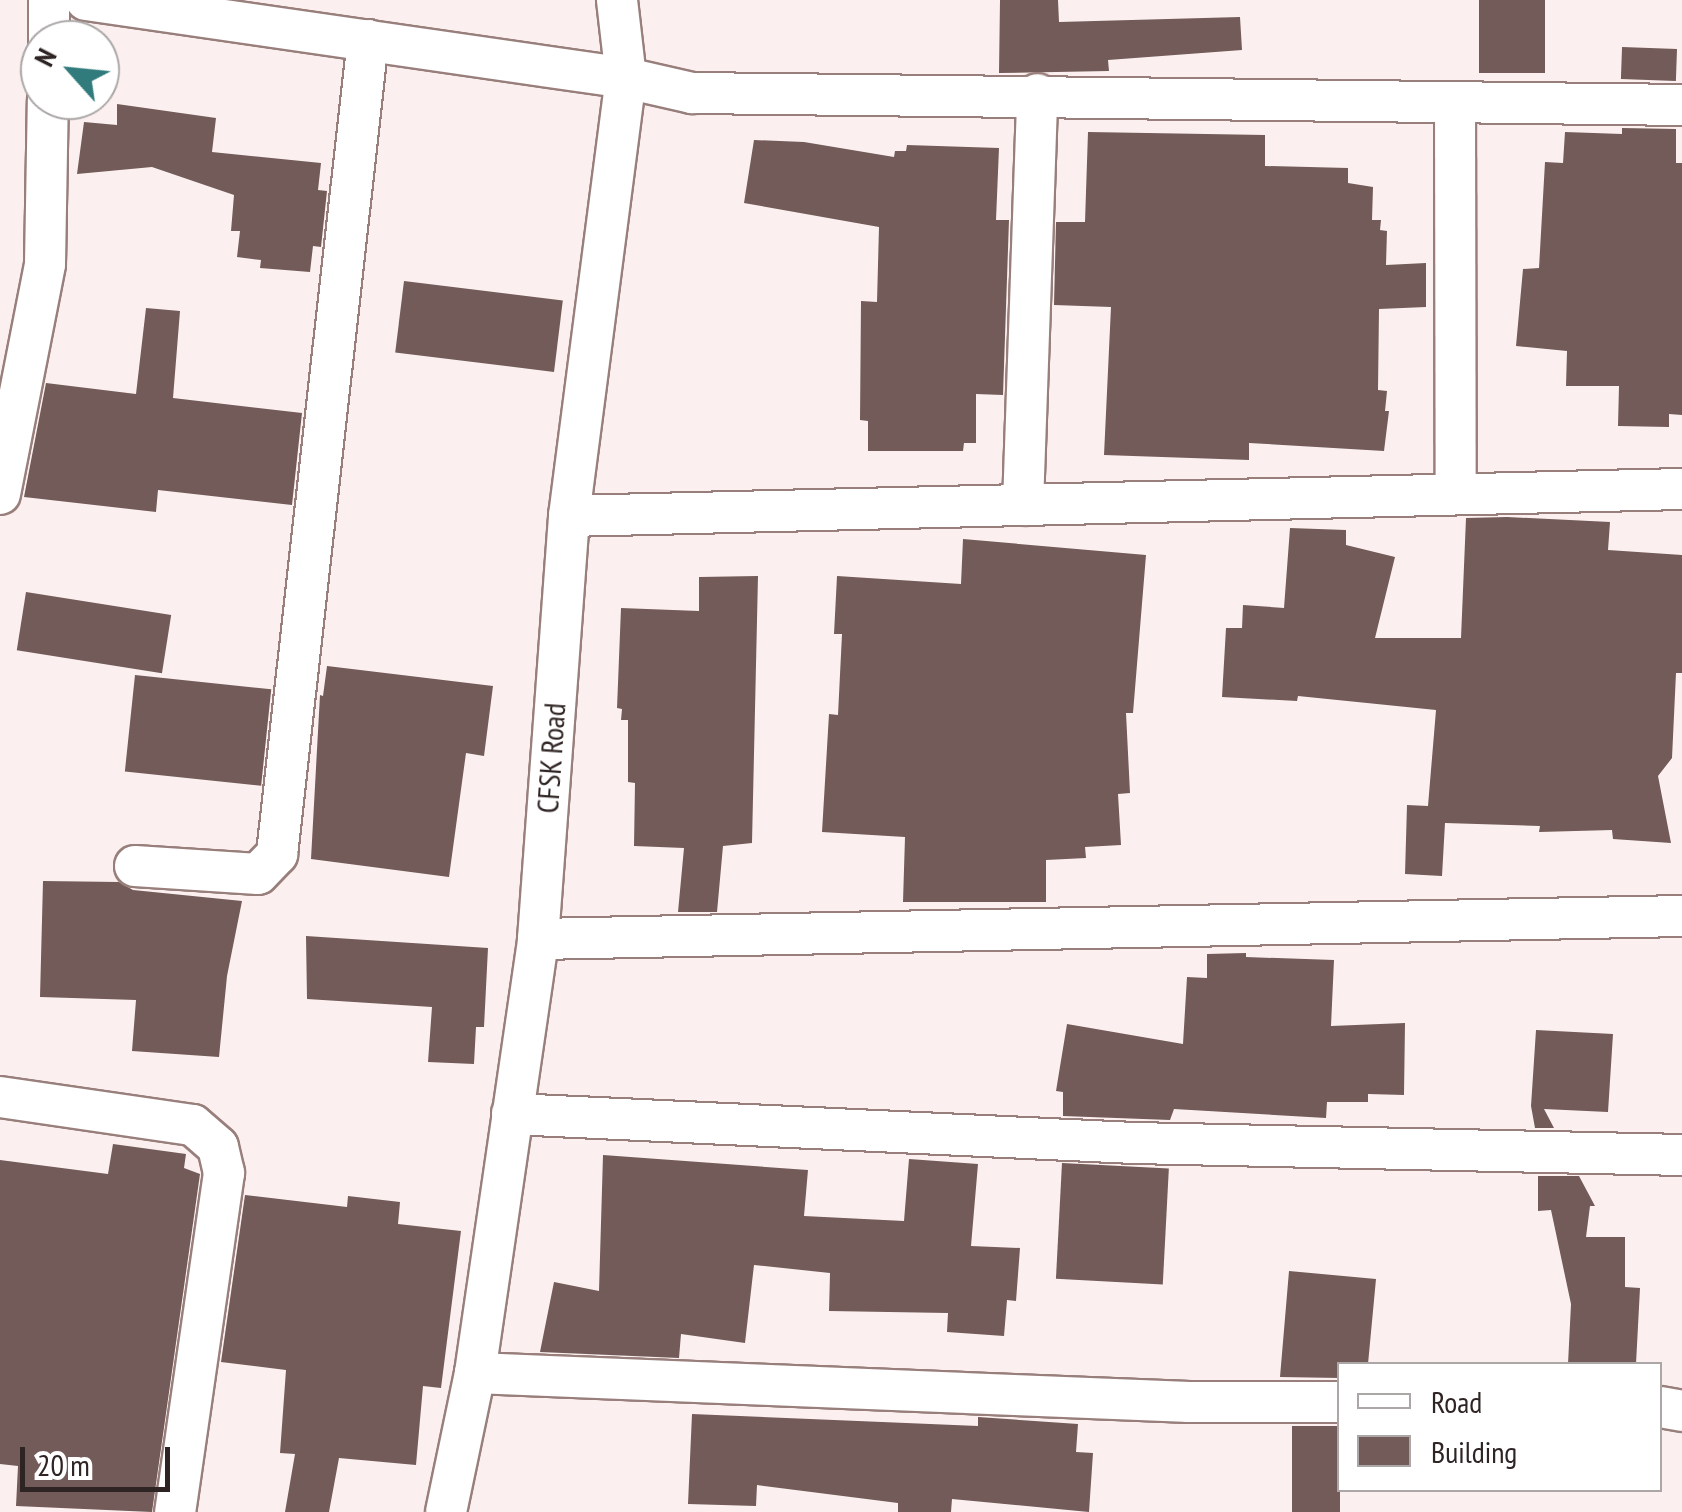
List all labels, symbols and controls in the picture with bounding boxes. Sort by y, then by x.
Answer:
north arrow [20,20,120,120]
text: N [25,42,65,72]
street label: CFSK Road [529,701,573,815]
legend [1337,1362,1662,1492]
text: Road [1431,1382,1482,1421]
scale bar [25,1427,175,1489]
text: Building [1431,1432,1517,1471]
text: 20 m [37,1445,90,1484]

